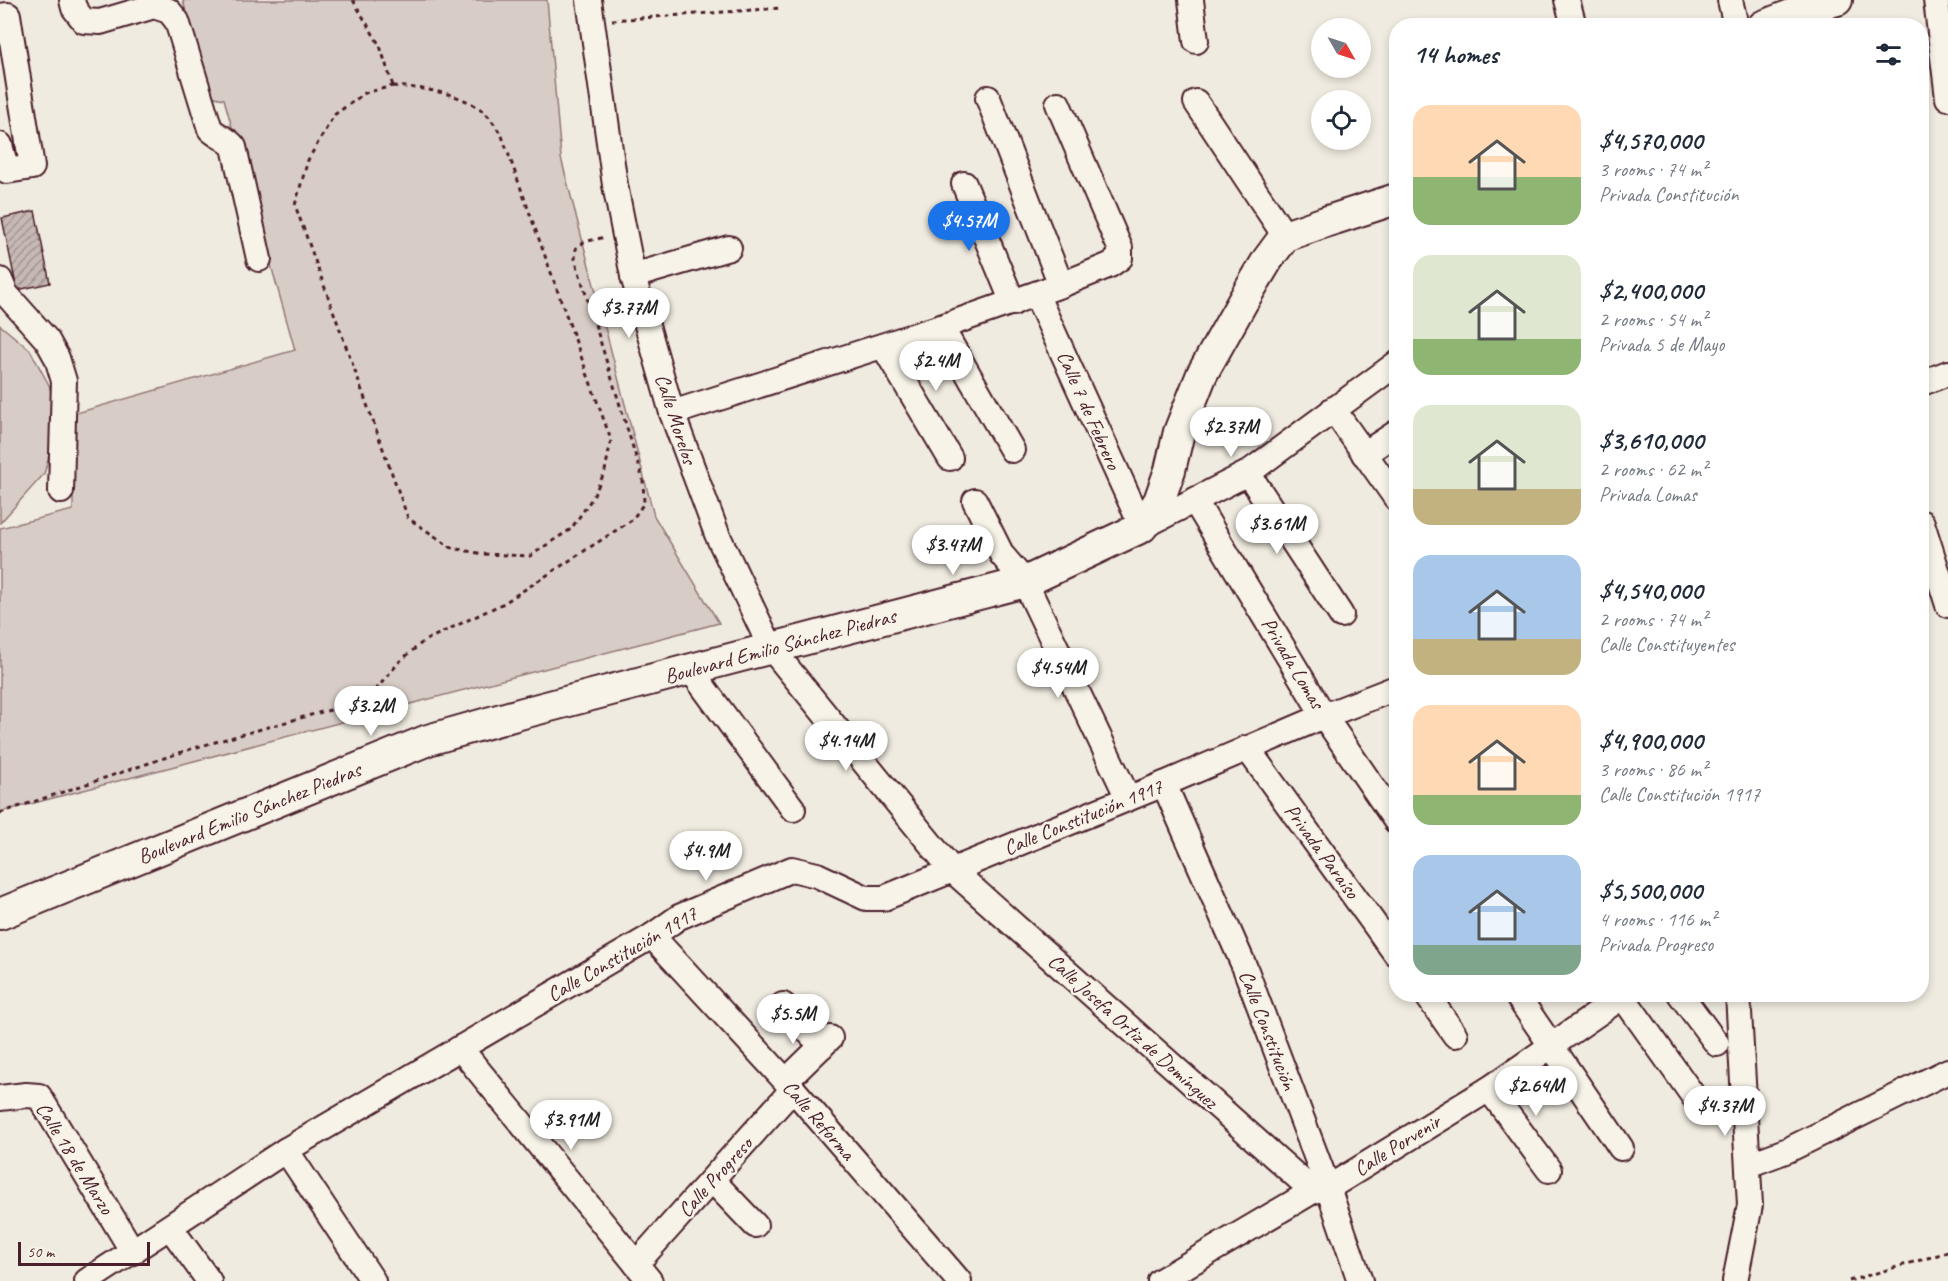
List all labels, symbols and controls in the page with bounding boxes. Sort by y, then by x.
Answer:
north arrow [1311,18,1371,78]
map controls [1311,18,1371,150]
text: 14 homes [1413,38,1498,71]
icon: filters [1872,38,1905,71]
button: locate [1311,90,1371,150]
text: $4,570,000 [1599,124,1702,157]
icon: home [1461,129,1533,201]
text: 3 rooms · 74 m² [1599,157,1707,182]
text: Privada Constitución [1599,182,1738,207]
pin: $4.57M [920,201,1018,252]
text: $4.57M [942,208,996,233]
text: $2,400,000 [1599,274,1703,307]
icon: home [1461,279,1533,351]
pin: $3.77M [580,288,678,339]
text: $3.77M [602,295,656,320]
text: 2 rooms · 54 m² [1599,307,1707,332]
text: Privada 5 de Mayo [1599,332,1724,357]
pin: $2.4M [894,341,978,392]
street label: Calle 7 de Febrero [1051,347,1127,475]
text: $2.4M [913,348,959,373]
street label: Calle Morelos [649,371,703,469]
pin: $2.37M [1182,407,1280,458]
text: $2.37M [1204,414,1258,439]
text: $3,610,000 [1599,424,1703,457]
icon: home [1461,429,1533,501]
text: 2 rooms · 62 m² [1599,457,1707,482]
text: Privada Lomas [1599,482,1696,507]
pin: $3.61M [1228,504,1326,555]
text: $3.61M [1250,511,1304,536]
pin: $3.47M [904,525,1002,576]
text: $3.47M [926,532,980,557]
text: $4,540,000 [1599,574,1702,607]
icon: home [1461,579,1533,651]
street label: Boulevard Emilio Sánchez Piedras [662,602,900,689]
text: 2 rooms · 74 m² [1599,607,1707,632]
street label: Privada Lomas [1255,612,1331,715]
text: Calle Constituyentes [1599,632,1734,657]
pin: $4.54M [1009,648,1107,699]
text: $4.54M [1031,655,1085,680]
pin: $3.2M [329,686,413,737]
text: $3.2M [348,693,394,718]
pin: $4.14M [797,721,895,772]
text: $4,900,000 [1599,724,1703,757]
text: $4.14M [819,728,873,753]
icon: home [1461,729,1533,801]
street label: Boulevard Emilio Sánchez Piedras [134,756,366,870]
text: 3 rooms · 86 m² [1599,757,1707,782]
street label: Calle Constitución 1917 [1000,773,1168,861]
text: Calle Constitución 1917 [1599,782,1760,807]
street label: Privada Paraíso [1279,798,1366,905]
pin: $4.9M [664,831,748,882]
text: $4.9M [683,838,729,863]
text: $5,500,000 [1599,874,1702,907]
icon: home [1461,879,1533,951]
street label: Calle Constitución 1917 [542,900,703,1008]
text: 4 rooms · 116 m² [1599,907,1716,932]
text: Privada Progreso [1599,932,1713,957]
street label: Calle Josefa Ortiz de Domínguez [1043,948,1224,1115]
street label: Calle Constitución [1233,966,1303,1094]
pin: $5.5M [751,994,835,1045]
text: $5.5M [771,1001,815,1026]
pin: $2.64M [1487,1066,1585,1117]
text: $2.64M [1509,1073,1563,1098]
street label: Calle Reforma [777,1075,862,1167]
pin: $4.37M [1676,1086,1774,1137]
text: $4.37M [1698,1093,1752,1118]
street label: Calle 18 de Marzo [30,1097,121,1220]
pin: $3.91M [522,1100,620,1151]
text: $3.91M [544,1107,598,1132]
street label: Calle Porvenir [1349,1107,1446,1182]
street label: Calle Progreso [672,1130,760,1223]
scale bar [18,1239,150,1266]
text: 50 m [27,1242,54,1262]

